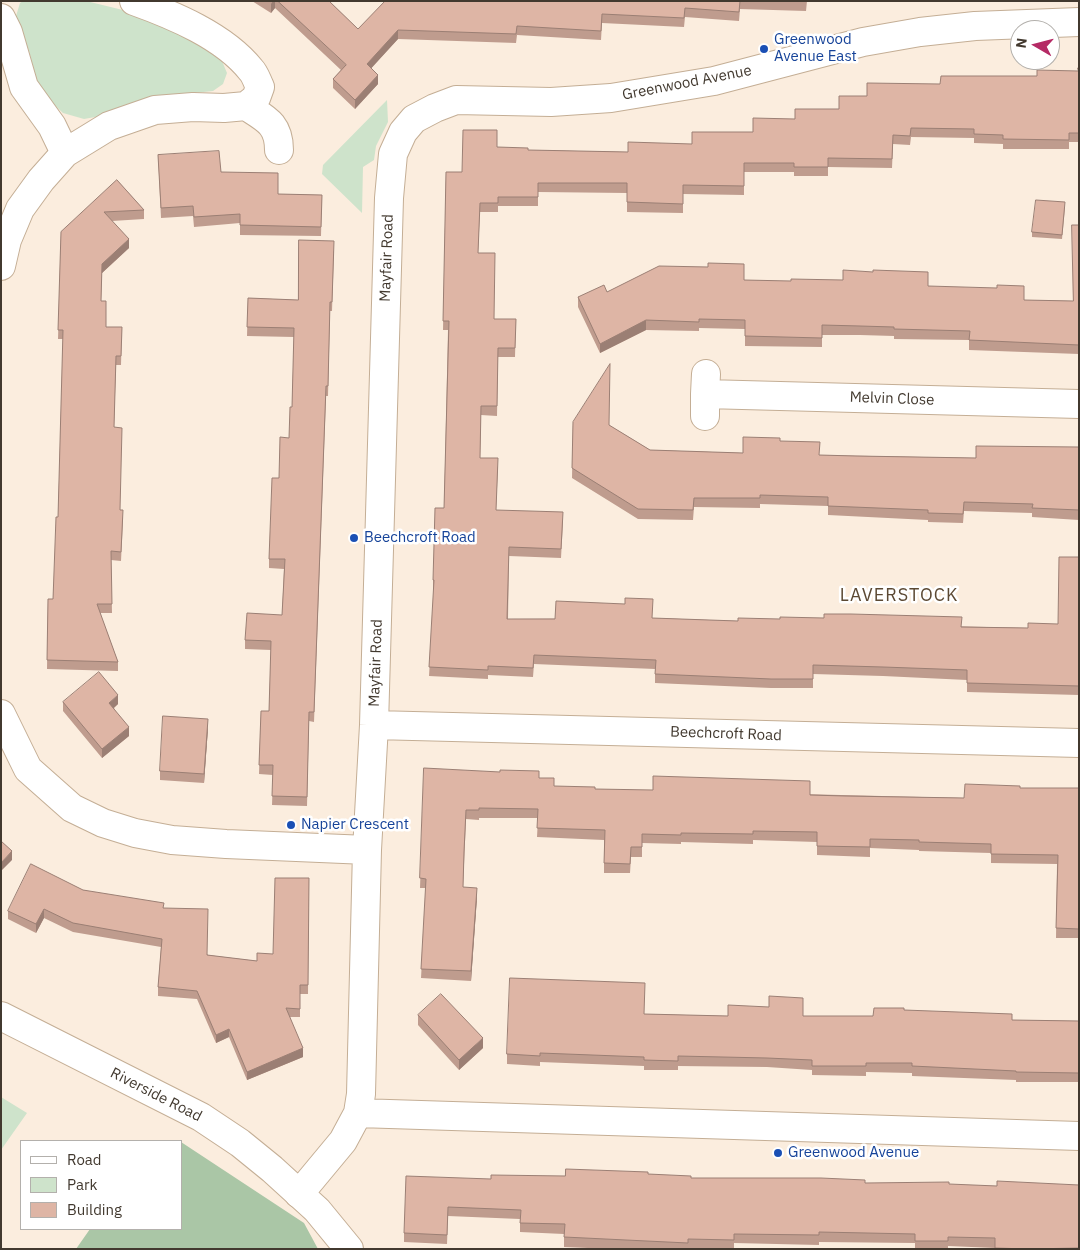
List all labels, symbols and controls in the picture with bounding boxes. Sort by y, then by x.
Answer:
north arrow [1010,20,1060,70]
place label: Greenwood Avenue East [774,31,857,66]
text: N [1012,37,1031,49]
marker: Greenwood Avenue East [758,43,770,55]
street label: Greenwood Avenue [621,62,753,104]
street label: Mayfair Road [376,214,398,302]
street label: Melvin Close [849,389,935,409]
place label: Beechcroft Road [364,529,476,547]
marker: Beechcroft Road [348,532,360,544]
district label: LAVERSTOCK [838,585,960,607]
street label: Mayfair Road [365,619,387,707]
street label: Beechcroft Road [670,723,782,745]
place label: Napier Crescent [301,816,409,834]
marker: Napier Crescent [285,819,297,831]
street label: Riverside Road [107,1064,205,1126]
legend [20,1140,182,1230]
place label: Greenwood Avenue [788,1144,919,1162]
marker: Greenwood Avenue [772,1147,784,1159]
text: Road [67,1150,102,1169]
text: Park [67,1175,97,1194]
text: Building [67,1200,122,1219]

